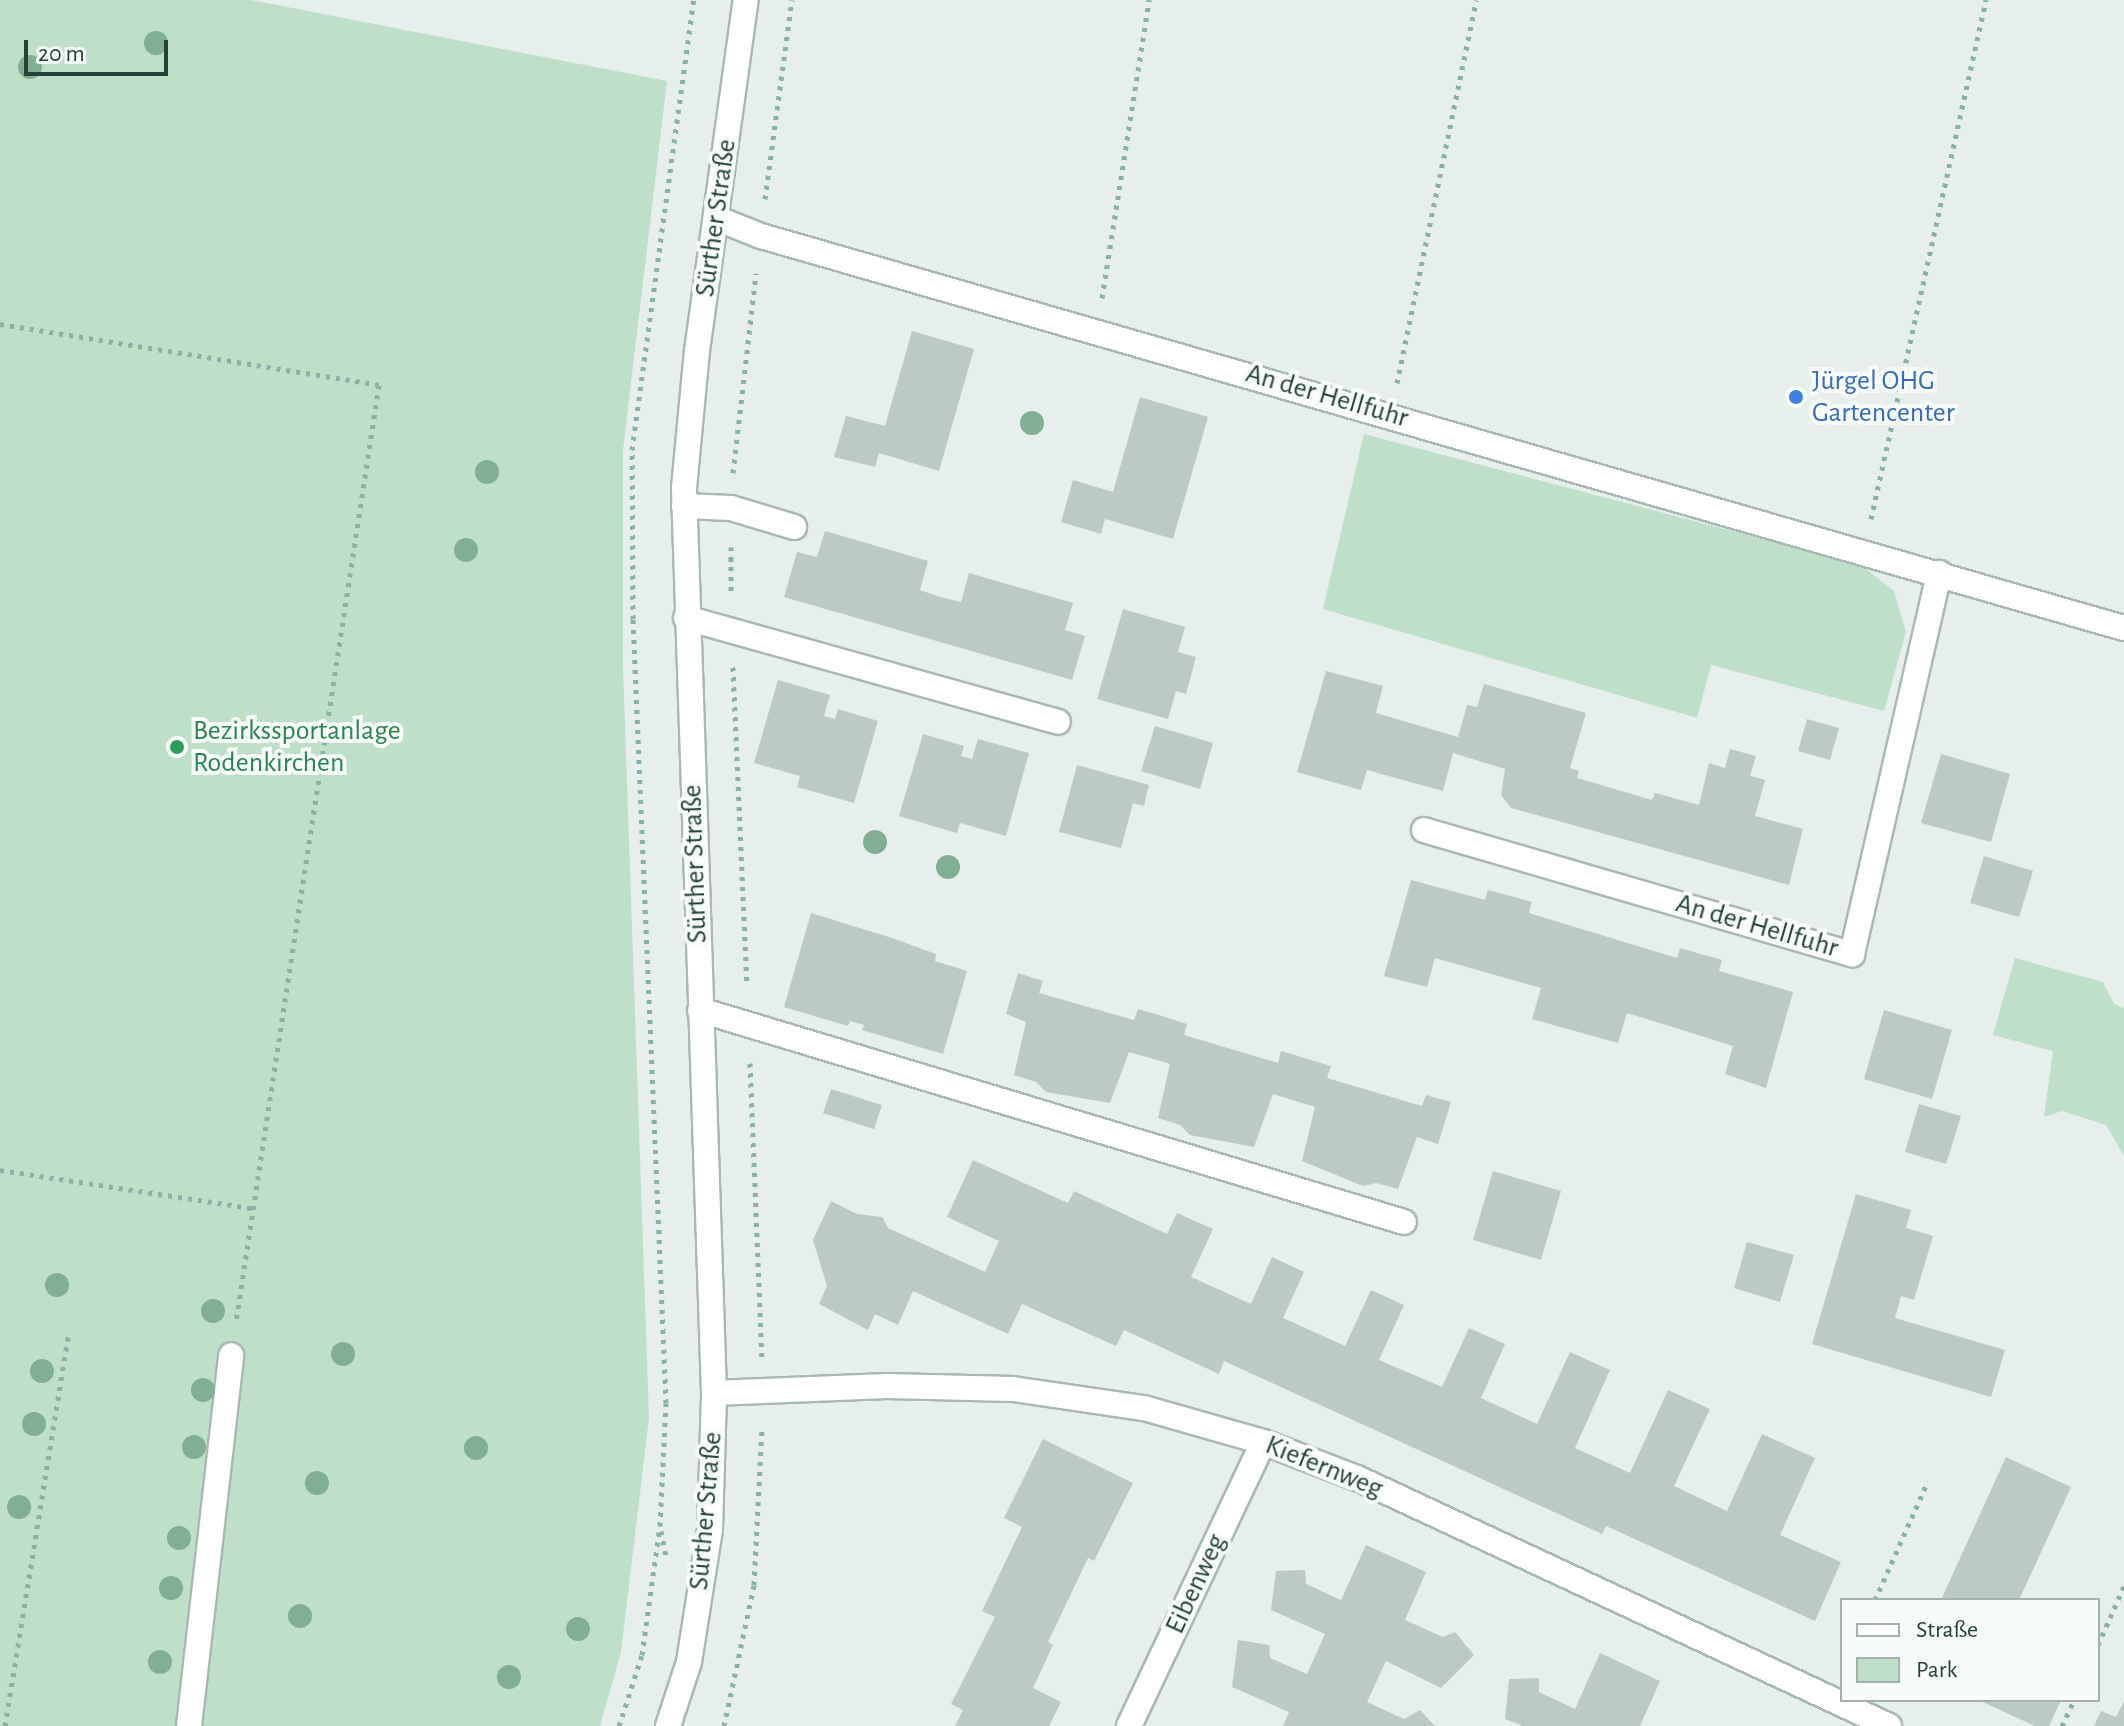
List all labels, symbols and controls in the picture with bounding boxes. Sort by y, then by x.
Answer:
scale bar [28,24,172,74]
text: 20 m [38,42,85,66]
street label: Sürther Straße [688,137,744,299]
street label: An der Hellfuhr [1242,357,1412,435]
place label: Jürgel OHG Gartencenter [1812,364,1955,430]
marker: Jürgel OHG Gartencenter [1787,388,1805,406]
place label: Bezirkssportanlage Rodenkirchen [193,714,401,780]
marker: Bezirkssportanlage Rodenkirchen [168,738,186,756]
street label: Sürther Straße [675,784,715,944]
street label: An der Hellfuhr [1672,887,1842,965]
street label: Kiefernweg [1260,1428,1388,1506]
street label: Sürther Straße [682,1431,730,1591]
street label: Eibenweg [1158,1529,1234,1639]
legend [1840,1598,2100,1702]
text: Straße [1916,1618,1978,1642]
text: Park [1916,1658,1957,1682]

